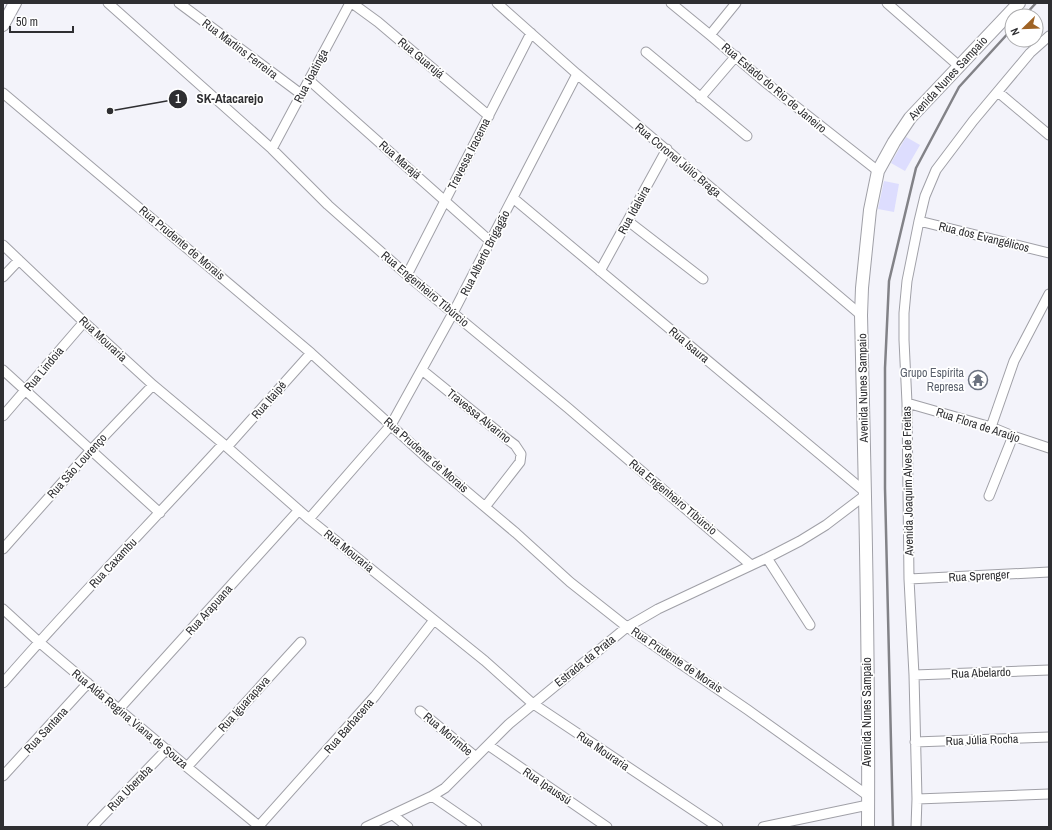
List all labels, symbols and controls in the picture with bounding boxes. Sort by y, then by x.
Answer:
scale bar [10,8,73,34]
north arrow [1004,8,1044,48]
text: 50 m [16,14,38,30]
street label: Rua Martins Ferreira [199,15,282,83]
text: N [1007,26,1023,38]
street label: Avenida Nunes Sampaio [904,33,991,124]
street label: Rua Guarujá [394,34,448,82]
street label: Rua Estado do Rio de Janeiro [718,39,830,137]
street label: Rua Joatinga [290,46,332,106]
callout: SK-Atacarejo [168,86,271,111]
text: SK-Atacarejo [197,90,263,107]
text: 1 [175,91,181,107]
street label: Travessa Iracema [444,115,494,193]
street label: Rua Coronel Júlio Braga [632,119,725,201]
street label: Rua Marajá [376,137,425,183]
street label: Rua Idalsira [614,182,654,237]
street label: Rua Prudente de Morais [136,202,228,284]
street label: Rua Alberto Brigagão [457,207,513,299]
street label: Rua dos Evangélicos [937,218,1031,256]
street label: Rua Engenheiro Tibúrcio [378,247,472,331]
street label: Rua Mouraria [76,313,131,366]
street label: Rua Isaura [665,323,713,367]
street label: Avenida Nunes Sampaio [854,333,872,444]
street label: Rua Lindoia [21,343,68,395]
place label: Grupo Espírita Represa [900,365,965,395]
temple icon: Grupo Espírita Represa [967,369,989,391]
street label: Rua Itaipé [248,378,290,422]
street label: Travessa Alvarino [443,385,515,447]
street label: Rua Flora de Araújo [934,404,1022,446]
street label: Avenida Joaquim Alves de Freitas [899,406,917,557]
street label: Rua Prudente de Morais [380,414,472,496]
street label: Rua São Lourenço [44,430,110,502]
street label: Rua Engenheiro Tibúrcio [626,455,720,539]
street label: Rua Mouraria [321,526,378,576]
street label: Rua Caxambu [86,535,140,591]
street label: Rua Sprenger [948,566,1011,586]
street label: Rua Arapuana [182,581,236,639]
street label: Rua Prudente de Morais [628,623,726,697]
street label: Estrada da Prata [551,631,619,690]
street label: Avenida Nunes Sampaio [859,657,875,768]
street label: Rua Abelardo [951,664,1011,682]
street label: Rua Alda Regina Viana de Souza [69,666,192,773]
street label: Rua Iguarapava [215,672,274,735]
street label: Rua Barbacena [321,695,378,757]
street label: Rua Santana [21,703,72,756]
street label: Rua Morimbe [420,709,476,759]
street label: Rua Mouraria [574,728,633,775]
street label: Rua Júlia Rocha [945,731,1019,749]
street label: Rua Uberaba [104,761,156,815]
street label: Rua Ipaussú [520,764,574,808]

